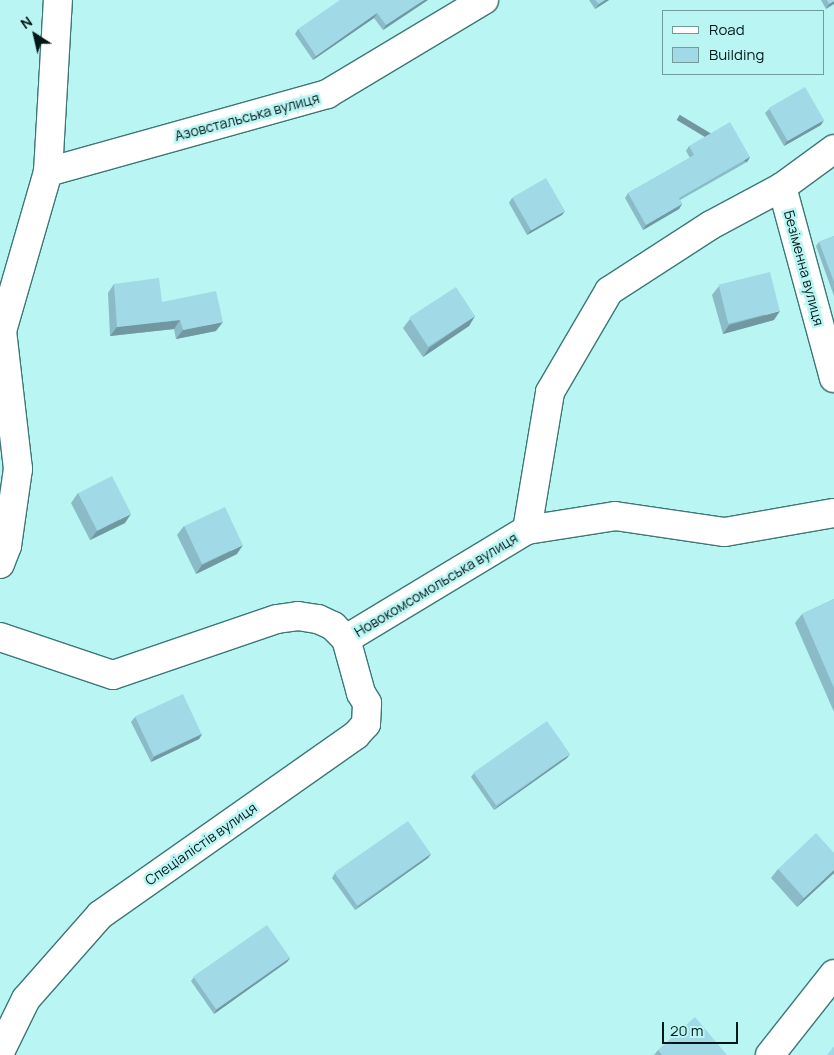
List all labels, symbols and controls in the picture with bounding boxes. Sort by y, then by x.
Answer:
north arrow [10,10,60,60]
legend [662,10,824,75]
text: N [17,12,36,33]
text: Road [709,19,745,40]
text: Building [709,44,764,65]
street label: Азовстальська вулиця [173,90,321,144]
street label: Безіменна вулиця [781,208,827,328]
street label: Новокомсомольська вулиця [351,530,521,640]
street label: Спеціалістів вулиця [142,799,260,889]
scale bar [664,1012,740,1044]
text: 20 m [670,1020,703,1041]

